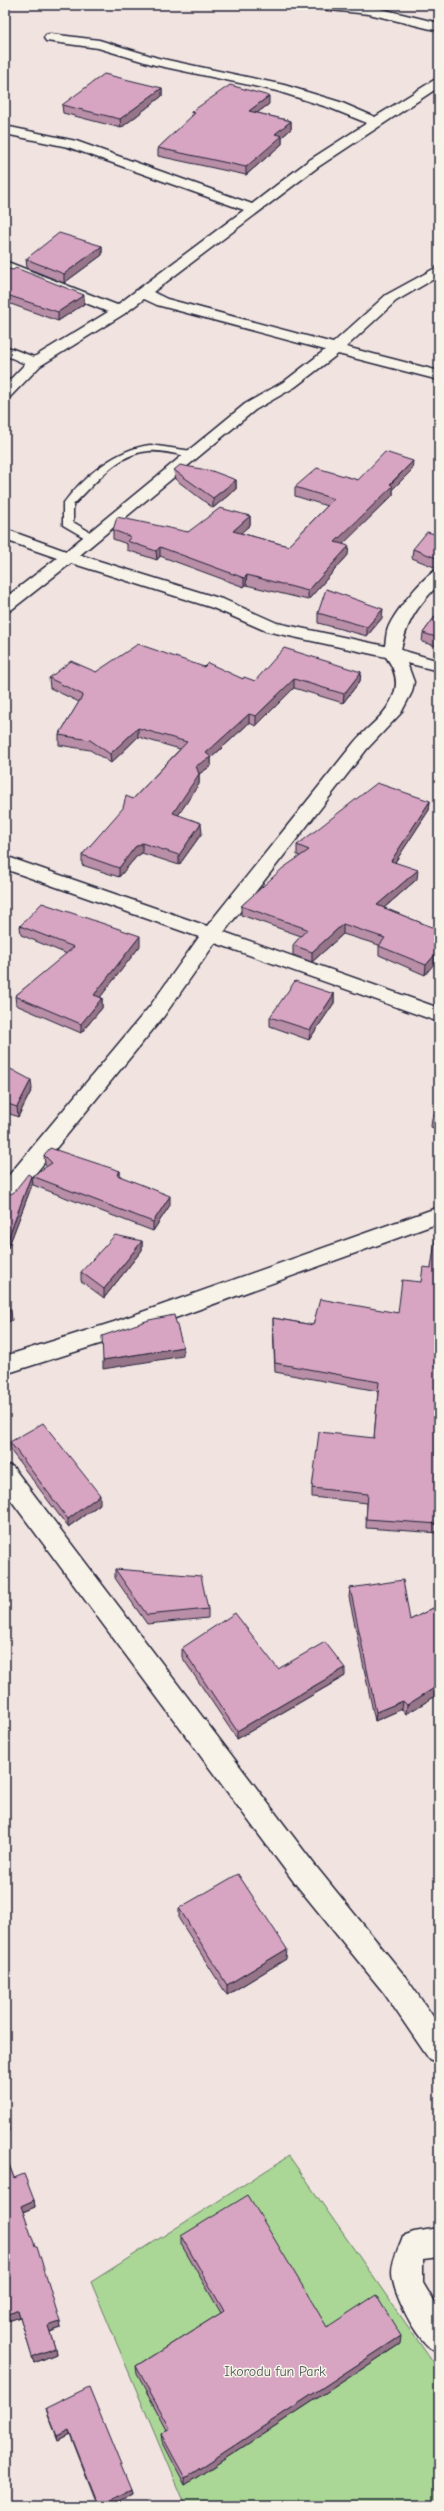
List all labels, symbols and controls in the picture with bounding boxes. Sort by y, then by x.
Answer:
park label: Ikorodu fun Park [224,2363,326,2380]

